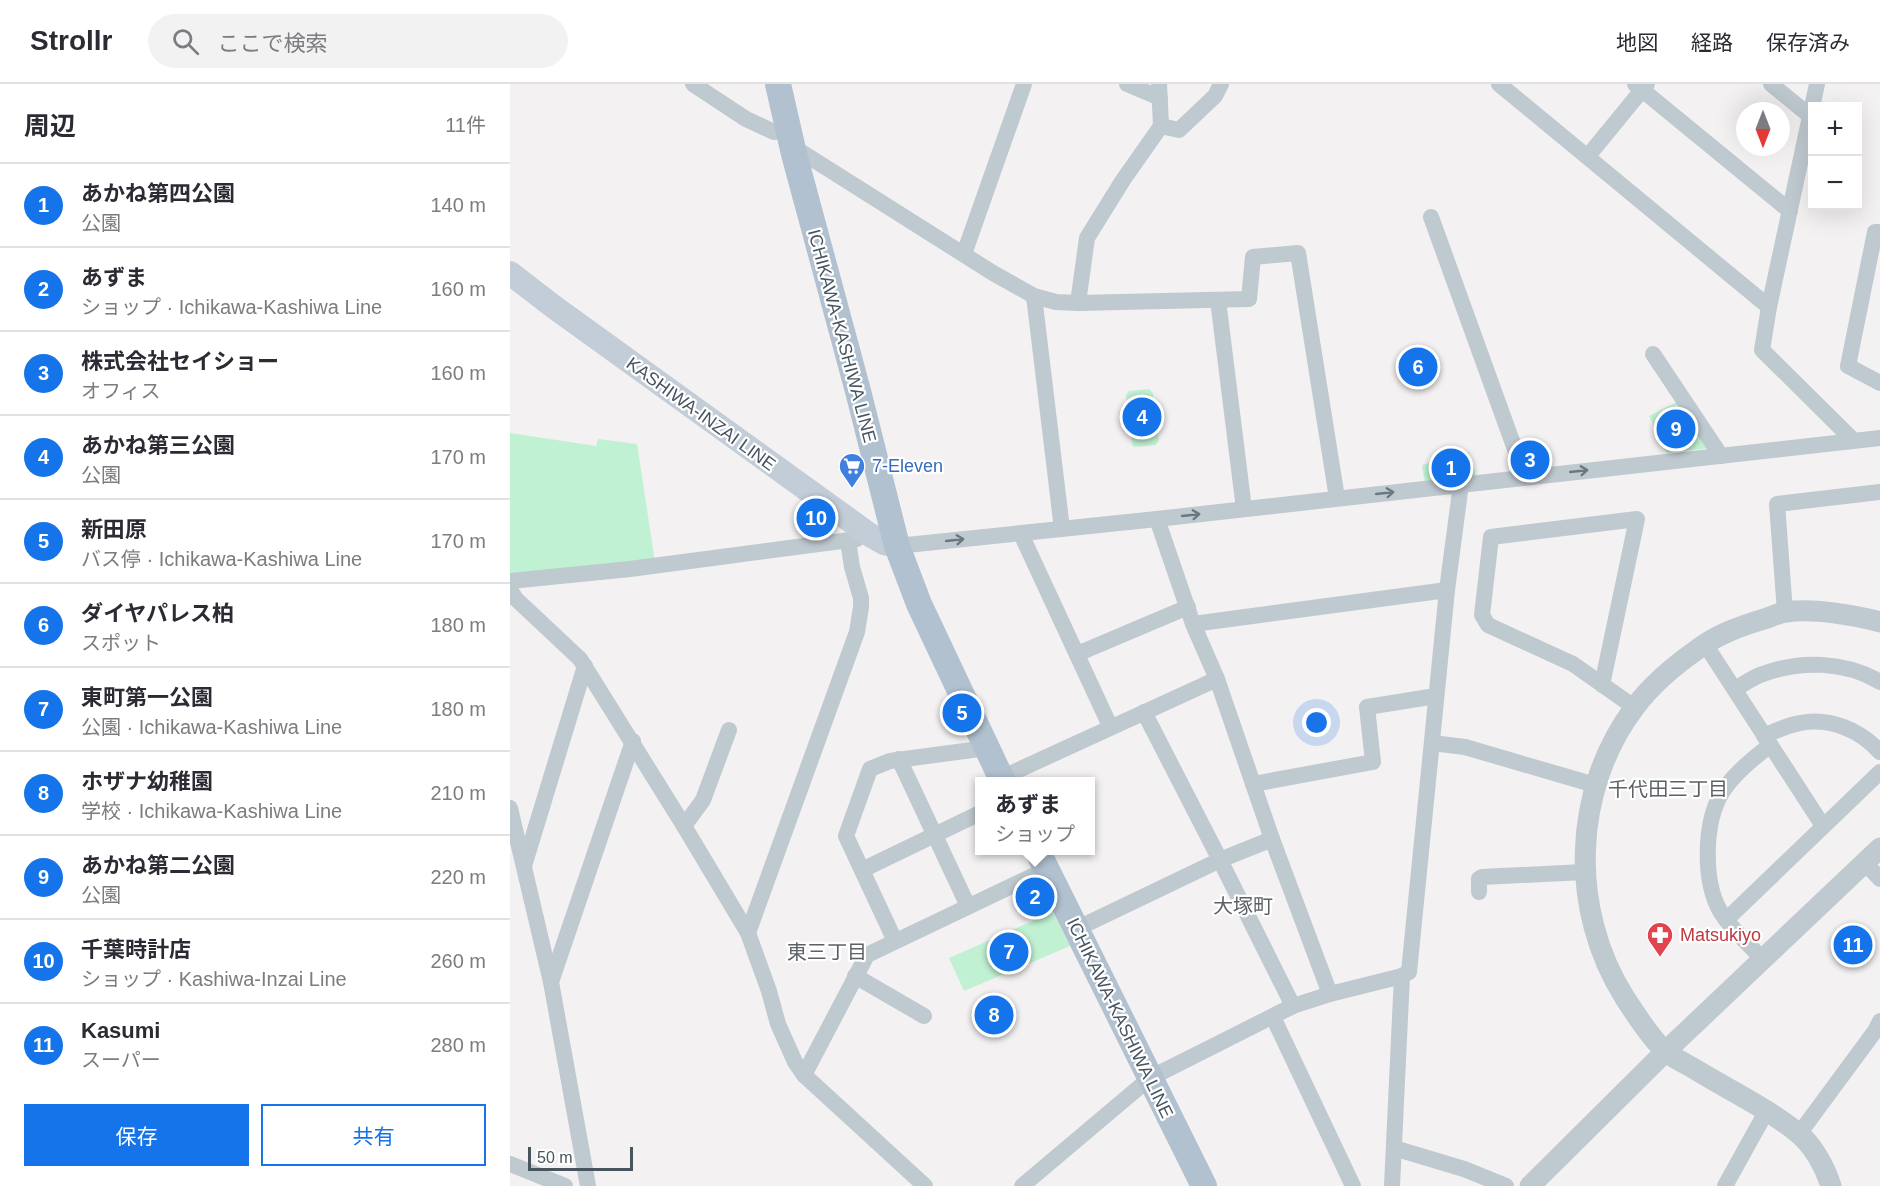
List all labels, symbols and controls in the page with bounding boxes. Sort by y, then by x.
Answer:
search box [148,14,568,68]
text: Strollr [30,25,112,56]
icon: search [169,25,202,58]
text: ここで検索 [217,31,327,56]
text: 地図 [1616,31,1658,54]
text: 経路 [1691,31,1733,54]
text: 保存済み [1766,31,1850,54]
north arrow [1736,102,1790,156]
map controls [1808,102,1862,210]
button: + [1808,102,1862,156]
text: 周辺 [24,111,76,141]
text: 11件 [445,114,486,136]
button: − [1808,156,1862,210]
text: あかね第四公園 [81,181,235,206]
text: 1 [38,194,49,216]
text: 140 m [430,194,486,216]
text: 公園 [81,212,121,234]
street label: ICHIKAWA-KASHIWA LINE [804,227,880,445]
text: あずま [81,265,147,290]
text: 2 [38,278,49,300]
text: 160 m [430,278,486,300]
text: ショップ · Ichikawa-Kashiwa Line [81,296,382,318]
pin: 6 [1398,344,1438,390]
text: 株式会社セイショー [81,349,279,374]
street label: KASHIWA-INZAI LINE [623,353,779,475]
text: 3 [38,362,49,384]
text: 160 m [430,362,486,384]
text: オフィス [81,380,161,402]
pin: 4 [1122,394,1162,440]
pin: 9 [1656,406,1696,452]
text: あかね第三公園 [81,433,235,458]
pin: 3 [1510,438,1550,482]
text: 4 [38,446,49,468]
text: 170 m [430,446,486,468]
pin: 1 [1432,446,1470,490]
supermarket icon: 7-Eleven [837,451,867,489]
place label: 7-Eleven [872,456,943,476]
text: 公園 [81,464,121,486]
one-way arrow [1568,465,1588,476]
one-way arrow [1374,487,1394,498]
pin: 10 [796,496,836,540]
one-way arrow [1181,509,1201,520]
text: 新田原 [81,517,147,542]
text: 5 [38,530,49,552]
text: 170 m [430,530,486,552]
one-way arrow [945,534,965,545]
text: バス停 · Ichikawa-Kashiwa Line [81,548,362,570]
text: ダイヤパレス柏 [81,601,234,626]
text: 6 [38,614,49,636]
text: 180 m [430,614,486,636]
text: スポット [81,632,161,654]
text: 東町第一公園 [81,685,213,710]
pin: 5 [942,690,982,736]
text: 7 [38,698,49,720]
text: 180 m [430,698,486,720]
your location [1302,708,1331,737]
text: 公園 · Ichikawa-Kashiwa Line [81,716,342,738]
text: ホザナ幼稚園 [81,769,213,794]
popup [975,777,1095,855]
district label: 千代田三丁目 [1608,778,1728,800]
text: 8 [38,782,49,804]
text: 210 m [430,782,486,804]
text: あずま [995,792,1061,817]
text: 学校 · Ichikawa-Kashiwa Line [81,800,342,822]
text: ショップ [995,823,1075,845]
text: あかね第二公園 [81,853,235,878]
text: 9 [38,866,49,888]
text: 220 m [430,866,486,888]
pin: 2 [1016,874,1054,920]
text: 公園 [81,884,121,906]
district label: 大塚町 [1213,895,1273,917]
street label: ICHIKAWA-KASHIWA LINE [1063,915,1177,1121]
pharmacy icon: Matsukiyo [1645,920,1675,958]
pin: 11 [1834,922,1872,968]
place label: Matsukiyo [1680,925,1761,945]
pin: 7 [990,930,1028,974]
text: 千葉時計店 [81,937,191,962]
district label: 東三丁目 [787,941,867,963]
text: 10 [32,950,55,972]
text: 260 m [430,950,486,972]
text: ショップ · Kashiwa-Inzai Line [81,968,347,990]
pin: 8 [974,992,1014,1038]
text: Kasumi [81,1018,160,1043]
text: 11 [33,1034,54,1056]
text: 280 m [430,1034,486,1056]
text: スーパー [81,1049,161,1071]
button: 保存 [24,1104,249,1166]
button: 共有 [261,1104,486,1166]
scale bar [528,1144,633,1172]
text: 50 m [537,1149,573,1166]

